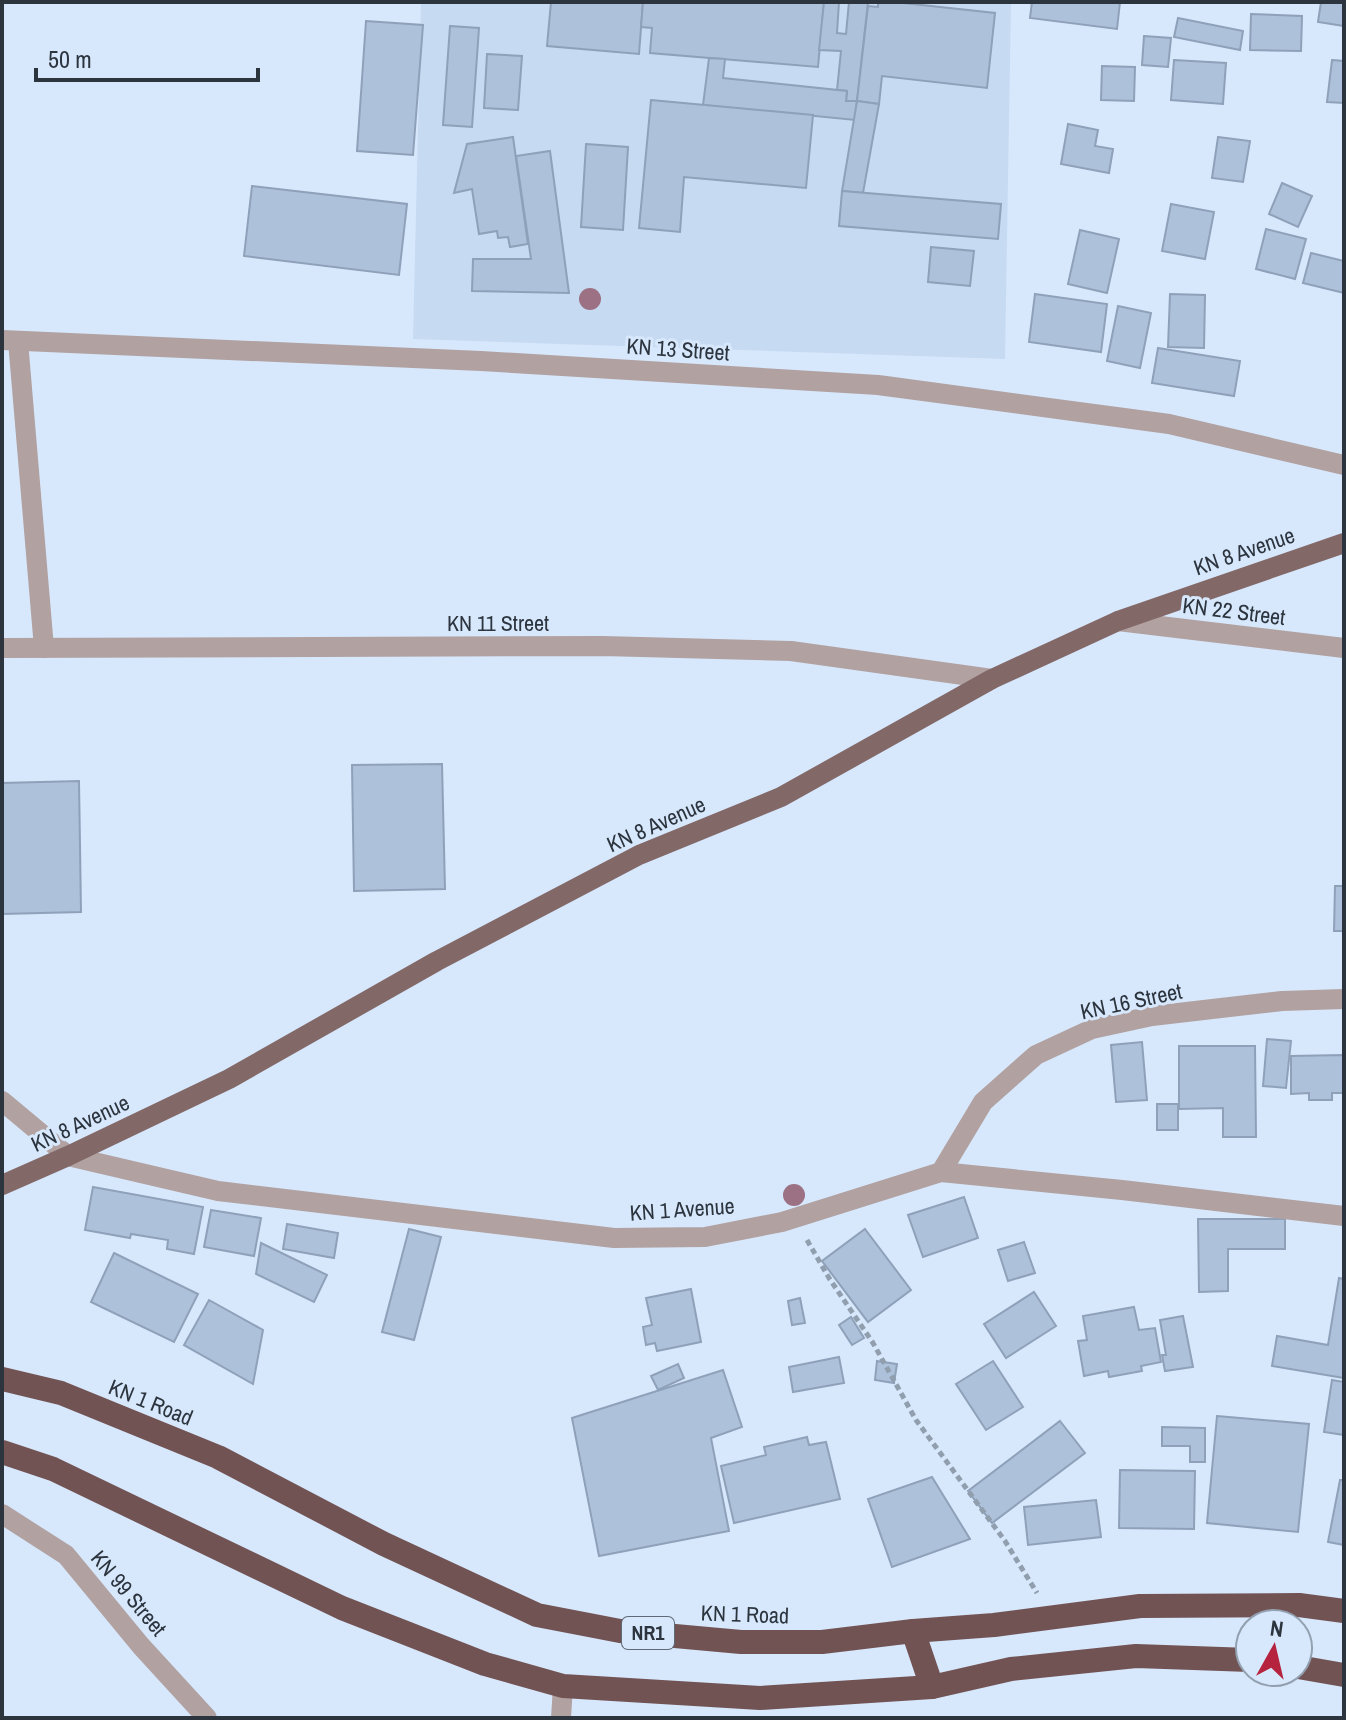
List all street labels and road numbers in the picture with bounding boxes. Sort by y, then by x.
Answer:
street label: KN 13 Street [625,330,731,368]
street label: KN 8 Avenue [1189,520,1299,582]
street label: KN 22 Street [1181,590,1287,632]
street label: KN 11 Street [447,608,549,638]
street label: KN 8 Avenue [602,789,710,859]
street label: KN 16 Street [1077,976,1185,1026]
street label: KN 8 Avenue [26,1087,134,1159]
street label: KN 1 Avenue [629,1190,735,1228]
street label: KN 1 Road [104,1372,198,1432]
street label: KN 99 Street [84,1544,174,1642]
street label: KN 1 Road [700,1597,790,1631]
road number: NR1 [622,1617,674,1649]

